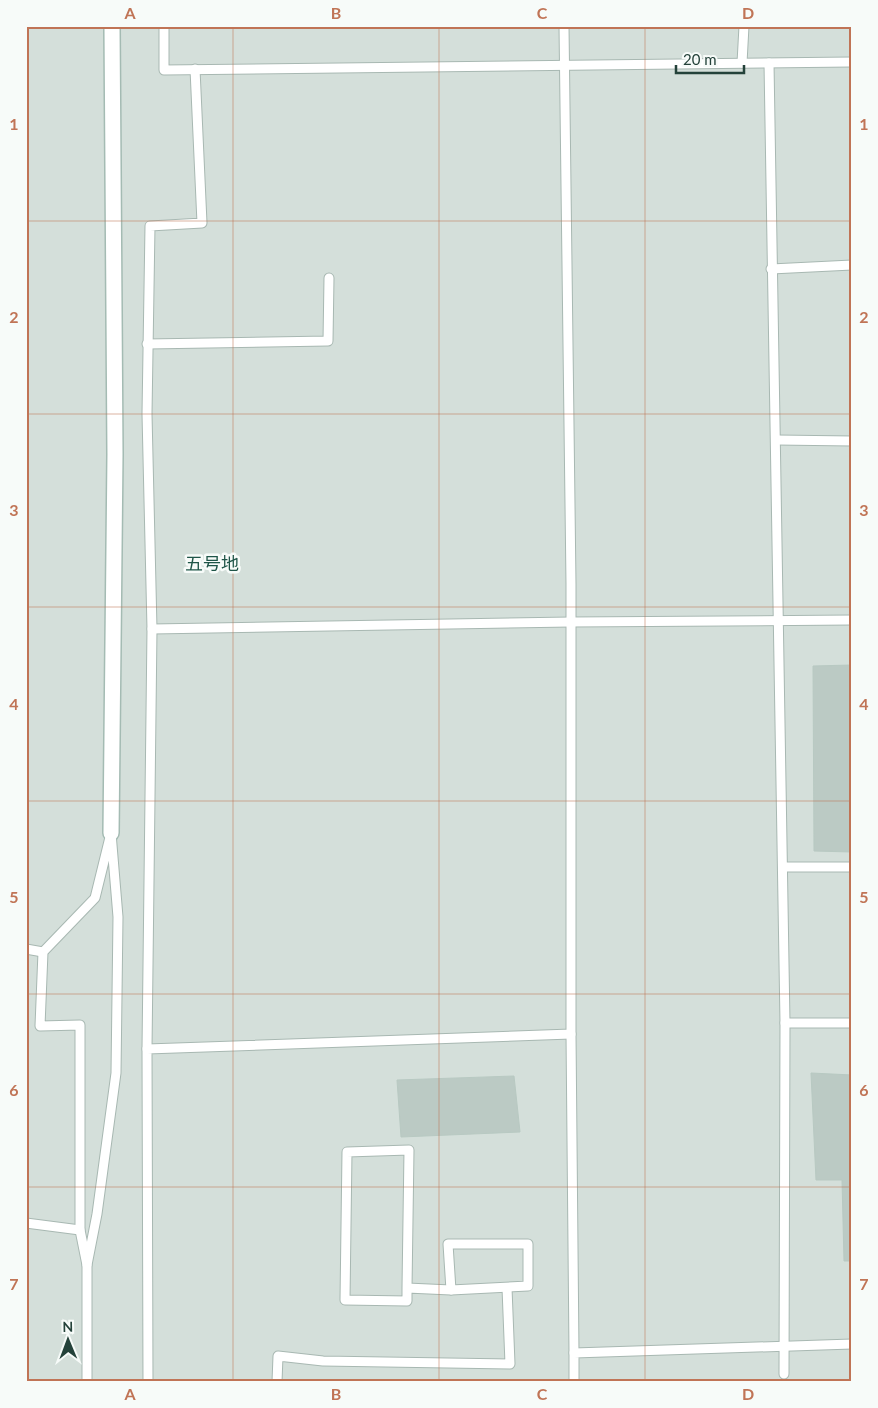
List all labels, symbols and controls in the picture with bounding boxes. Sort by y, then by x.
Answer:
text: A [123,3,136,22]
text: B [331,3,341,22]
text: C [537,3,548,22]
text: D [742,3,754,22]
scale bar [676,42,743,74]
text: 20 m [683,50,717,68]
text: 1 [9,114,19,133]
text: 1 [859,114,869,133]
text: 2 [9,307,19,326]
text: 2 [859,307,869,326]
text: 3 [9,500,19,519]
text: 3 [859,500,869,519]
district label: 五号地 [185,552,239,574]
text: 4 [9,694,19,713]
text: 4 [859,694,869,713]
text: 5 [9,887,19,906]
text: 5 [859,887,869,906]
text: 6 [9,1080,19,1099]
text: 6 [859,1080,869,1099]
text: 7 [9,1274,19,1293]
text: 7 [859,1274,869,1293]
north arrow [42,1316,92,1366]
text: N [62,1318,73,1335]
text: A [123,1384,136,1403]
text: B [331,1384,341,1403]
text: C [537,1384,548,1403]
text: D [742,1384,754,1403]

